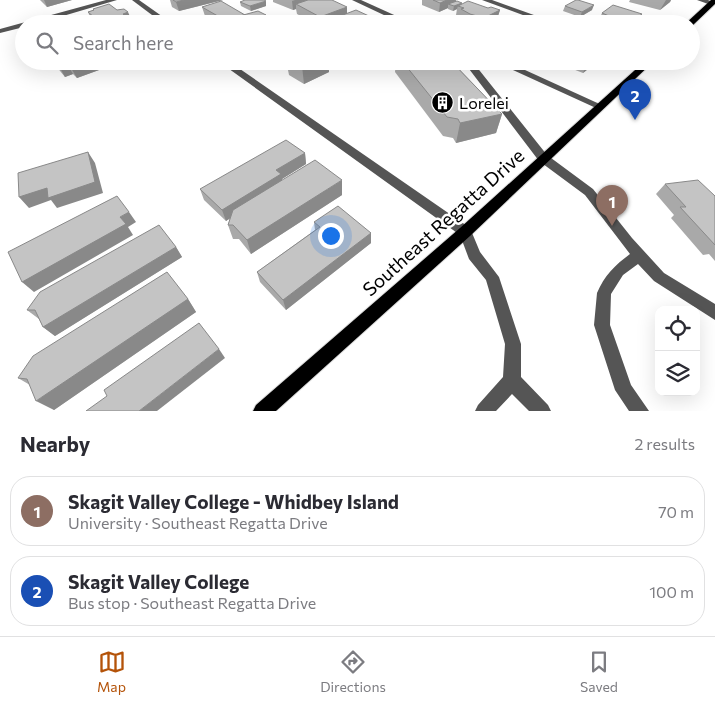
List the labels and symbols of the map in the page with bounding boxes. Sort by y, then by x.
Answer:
pin: 2 [619,79,651,120]
building icon: Lorelei [431,90,455,114]
place label: Lorelei [459,93,509,112]
street label: Southeast Regatta Drive [358,144,528,300]
pin: 1 [596,185,628,226]
your location [318,223,344,249]

